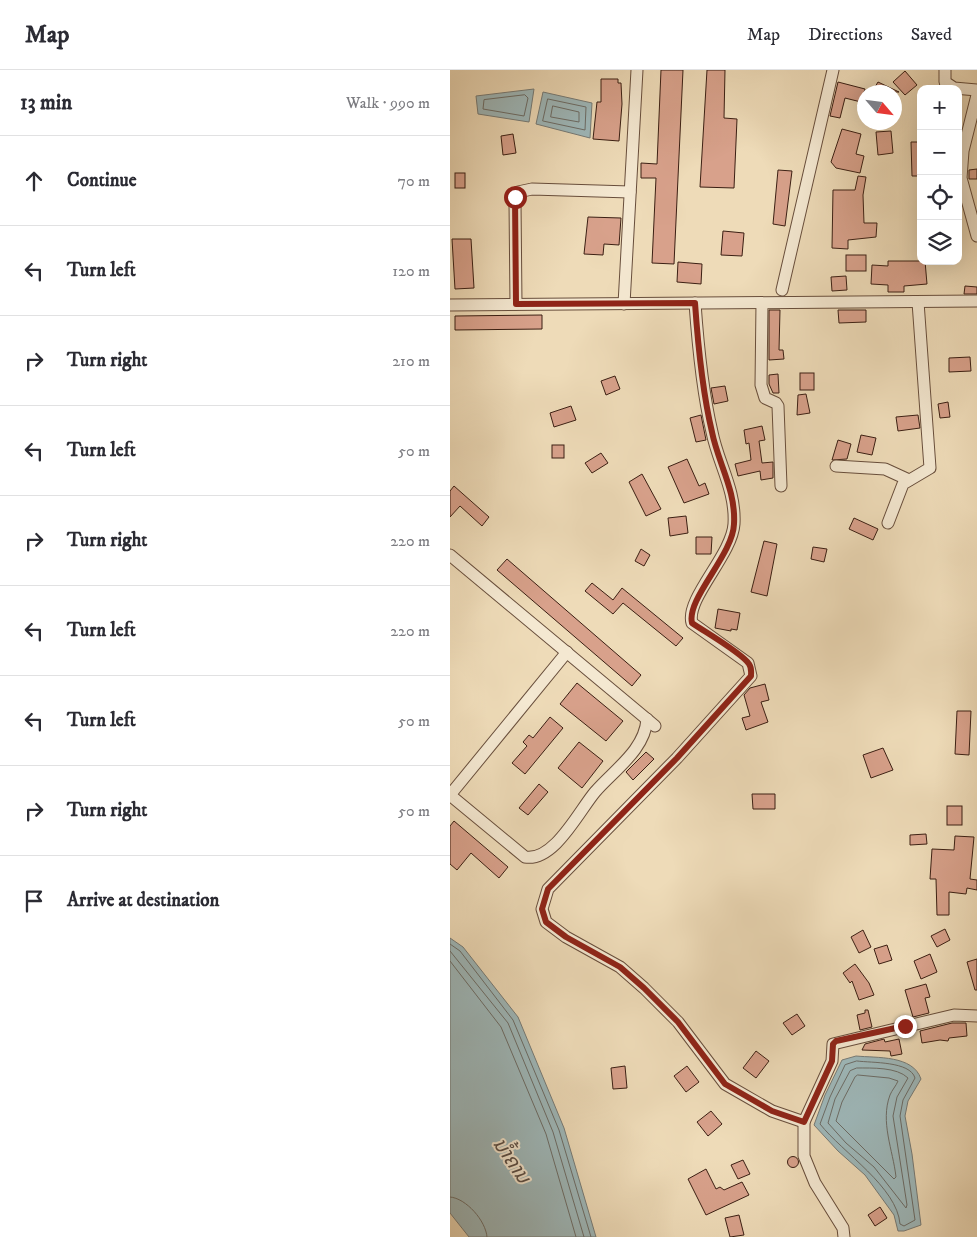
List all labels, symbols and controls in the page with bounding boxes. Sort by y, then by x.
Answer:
text: Map [25,20,69,50]
text: Map [747,24,780,46]
text: Directions [808,24,883,46]
text: Saved [911,24,952,46]
north arrow [857,85,902,130]
map controls [917,85,962,265]
button: + [917,85,962,130]
text: 13 min [20,90,72,116]
text: Walk · 990 m [346,93,430,113]
button: − [917,130,962,175]
icon: ahead [20,167,48,195]
text: Continue [67,169,137,192]
text: 70 m [398,171,430,191]
button: locate [917,175,962,220]
route start [504,186,527,209]
button: layers [917,220,962,265]
icon: left [20,257,48,285]
text: Turn left [67,259,136,282]
text: 120 m [392,261,430,281]
icon: right [20,347,48,375]
text: Turn right [67,349,147,372]
text: 210 m [392,351,430,371]
icon: left [20,437,48,465]
text: Turn left [67,439,136,462]
text: 50 m [398,441,430,461]
icon: right [20,527,48,555]
text: Turn right [67,529,147,552]
text: 220 m [390,531,430,551]
icon: left [20,617,48,645]
text: Turn left [67,619,136,642]
text: 220 m [390,621,430,641]
icon: left [20,707,48,735]
text: Turn left [67,709,136,732]
text: 50 m [398,711,430,731]
icon: right [20,797,48,825]
text: Turn right [67,799,147,822]
text: 50 m [398,801,430,821]
icon: arrive [20,887,48,915]
text: Arrive at destination [67,889,219,912]
route end [894,1015,917,1038]
water label: ນ້ຳຄານ [487,1131,540,1190]

